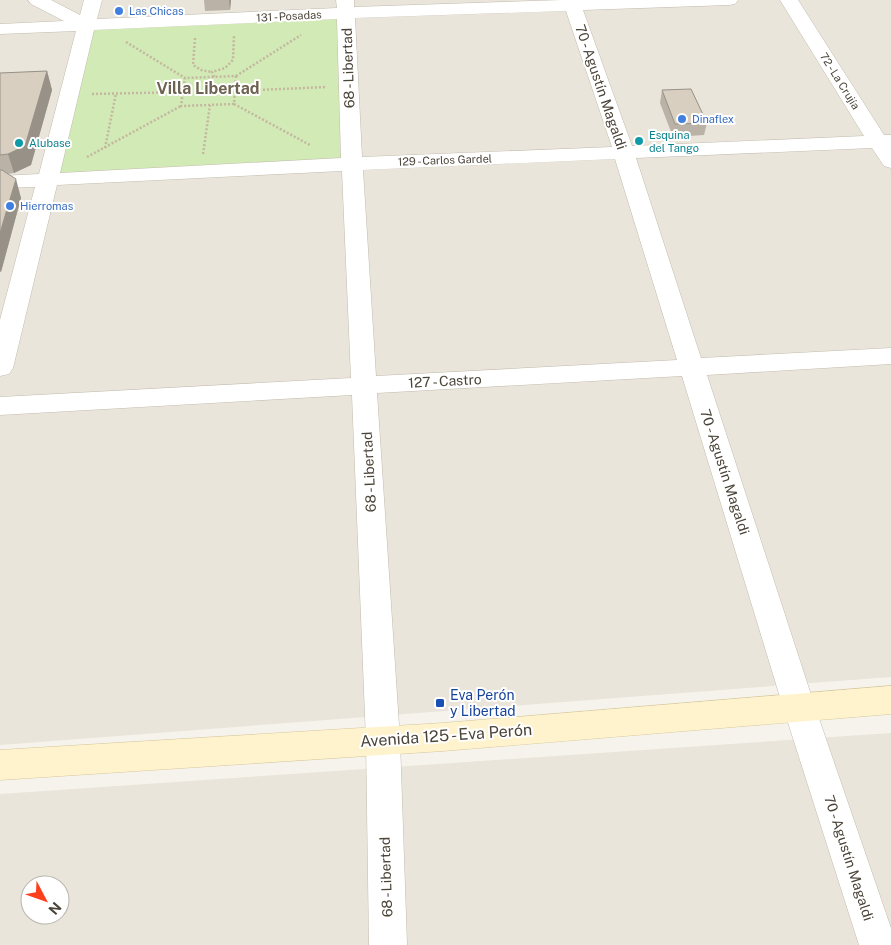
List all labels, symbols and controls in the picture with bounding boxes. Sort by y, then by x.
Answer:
marker: Las Chicas [113,5,125,17]
place label: Las Chicas [129,5,184,17]
street label: 131 - Posadas [256,8,322,24]
street label: 70 - Agustín Magaldi [572,23,630,151]
street label: 68 - Libertad [339,27,357,109]
street label: 72 - La Crujía [818,50,862,112]
district label: Villa Libertad [157,79,259,98]
marker: Dinaflex [676,113,688,125]
place label: Dinaflex [692,113,734,125]
place label: Esquina del Tango [649,129,699,154]
marker: Esquina del Tango [633,135,645,147]
marker: Alubase [13,137,25,149]
place label: Alubase [29,137,71,149]
street label: 129 - Carlos Gardel [398,152,492,168]
marker: Hierromas [4,200,16,212]
place label: Hierromas [20,200,74,212]
street label: 127 - Castro [408,371,482,391]
street label: 70 - Agustín Magaldi [697,407,753,537]
street label: 68 - Libertad [359,431,379,513]
place label: Eva Perón y Libertad [450,687,516,719]
marker: Eva Perón y Libertad [434,697,446,709]
street label: Avenida 125 - Eva Perón [359,720,533,751]
street label: 70 - Agustín Magaldi [821,793,877,923]
street label: 68 - Libertad [377,836,395,918]
north arrow [20,875,70,925]
text: N [45,899,64,918]

